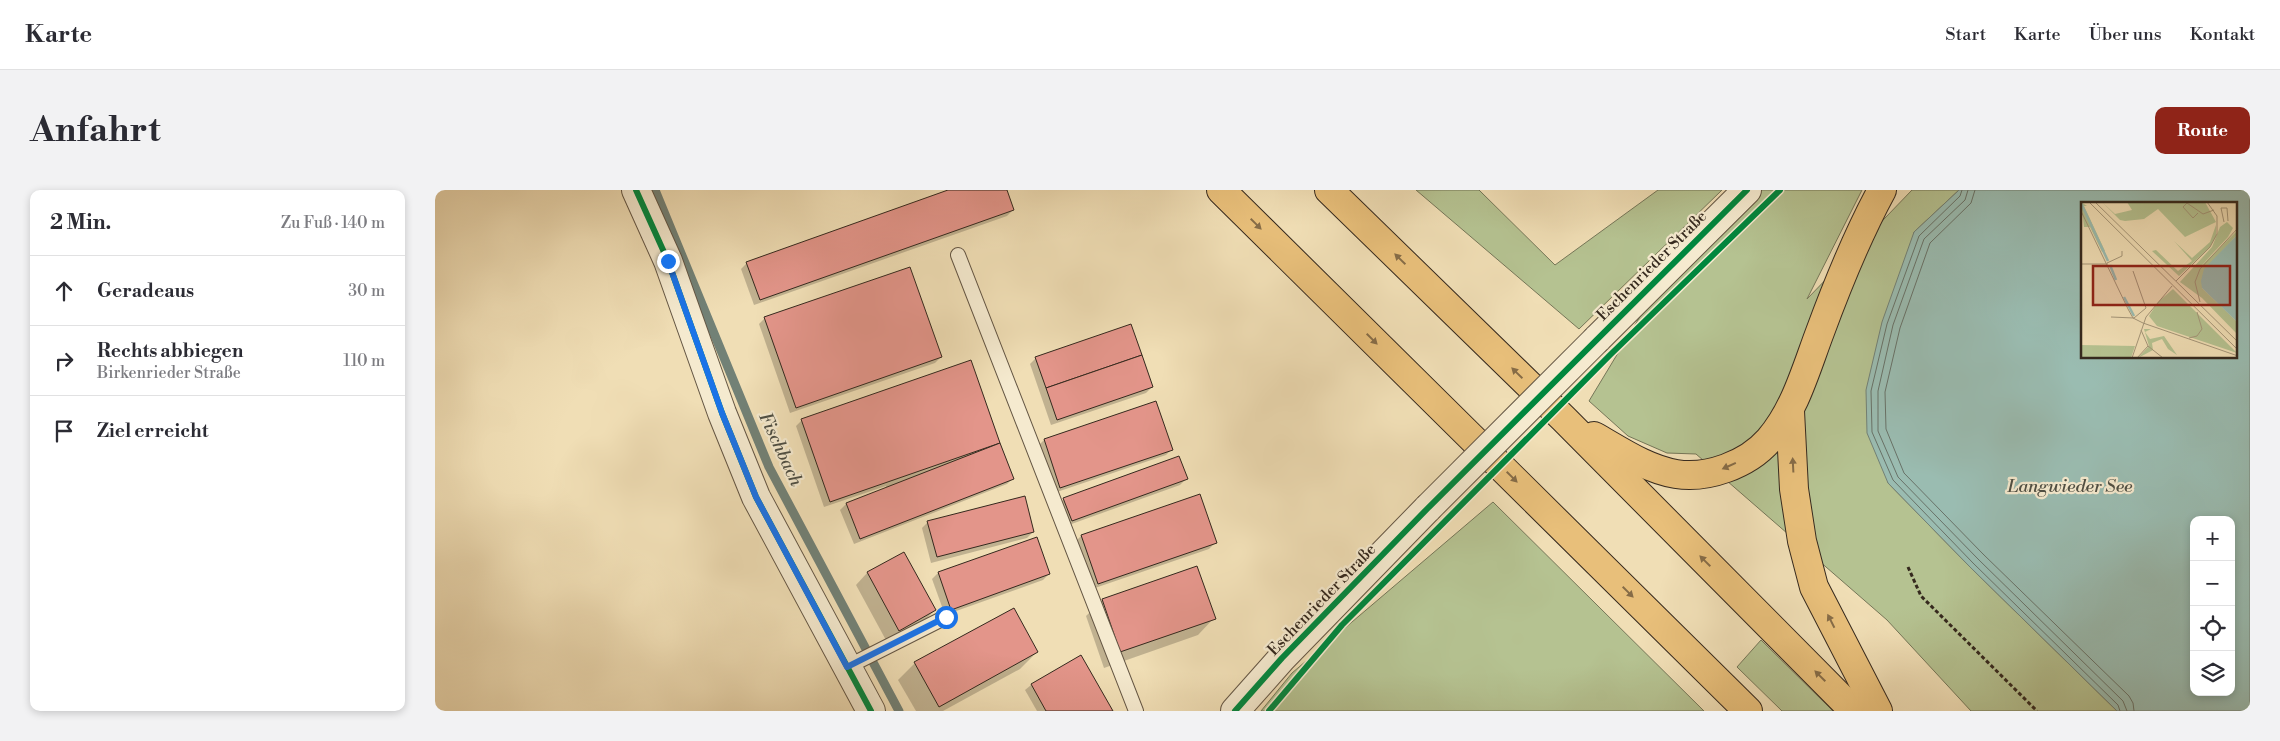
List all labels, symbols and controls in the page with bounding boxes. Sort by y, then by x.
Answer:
text: Karte [25,20,92,50]
text: Start [1945,23,1986,46]
text: Karte [2014,23,2061,46]
text: Über uns [2089,23,2162,46]
text: Kontakt [2190,23,2255,46]
button: Route [2155,107,2250,154]
text: Anfahrt [30,109,161,152]
inset map [2081,202,2237,359]
street label: Eschenrieder Straße [1592,206,1711,325]
text: 2 Min. [50,210,111,236]
text: Zu Fuß · 140 m [281,213,385,233]
one-way arrow [1250,218,1262,230]
route end [657,250,680,273]
one-way arrow [1394,254,1406,266]
icon: ahead [50,277,78,305]
text: Geradeaus [97,279,194,303]
text: 30 m [348,281,385,301]
one-way arrow [1365,332,1377,344]
text: Rechts abbiegen [97,339,243,363]
icon: right [50,347,78,375]
text: 110 m [343,351,385,371]
text: Birkenrieder Straße [97,363,241,383]
one-way arrow [1511,367,1523,379]
water label: Fischbach [753,408,808,491]
icon: arrive [50,417,78,445]
text: Ziel erreicht [97,419,208,443]
one-way arrow [1788,457,1796,473]
one-way arrow [1722,462,1736,470]
one-way arrow [1506,471,1518,483]
water label: Langwieder See [2007,475,2133,498]
map controls [2190,516,2235,696]
button: + [2190,516,2235,561]
street label: Eschenrieder Straße [1263,540,1380,660]
one-way arrow [1700,555,1712,567]
button: − [2190,561,2235,606]
one-way arrow [1621,585,1633,597]
route start [935,606,958,629]
button: locate [2190,606,2235,651]
one-way arrow [1827,614,1835,628]
button: layers [2190,651,2235,696]
one-way arrow [1814,671,1826,683]

